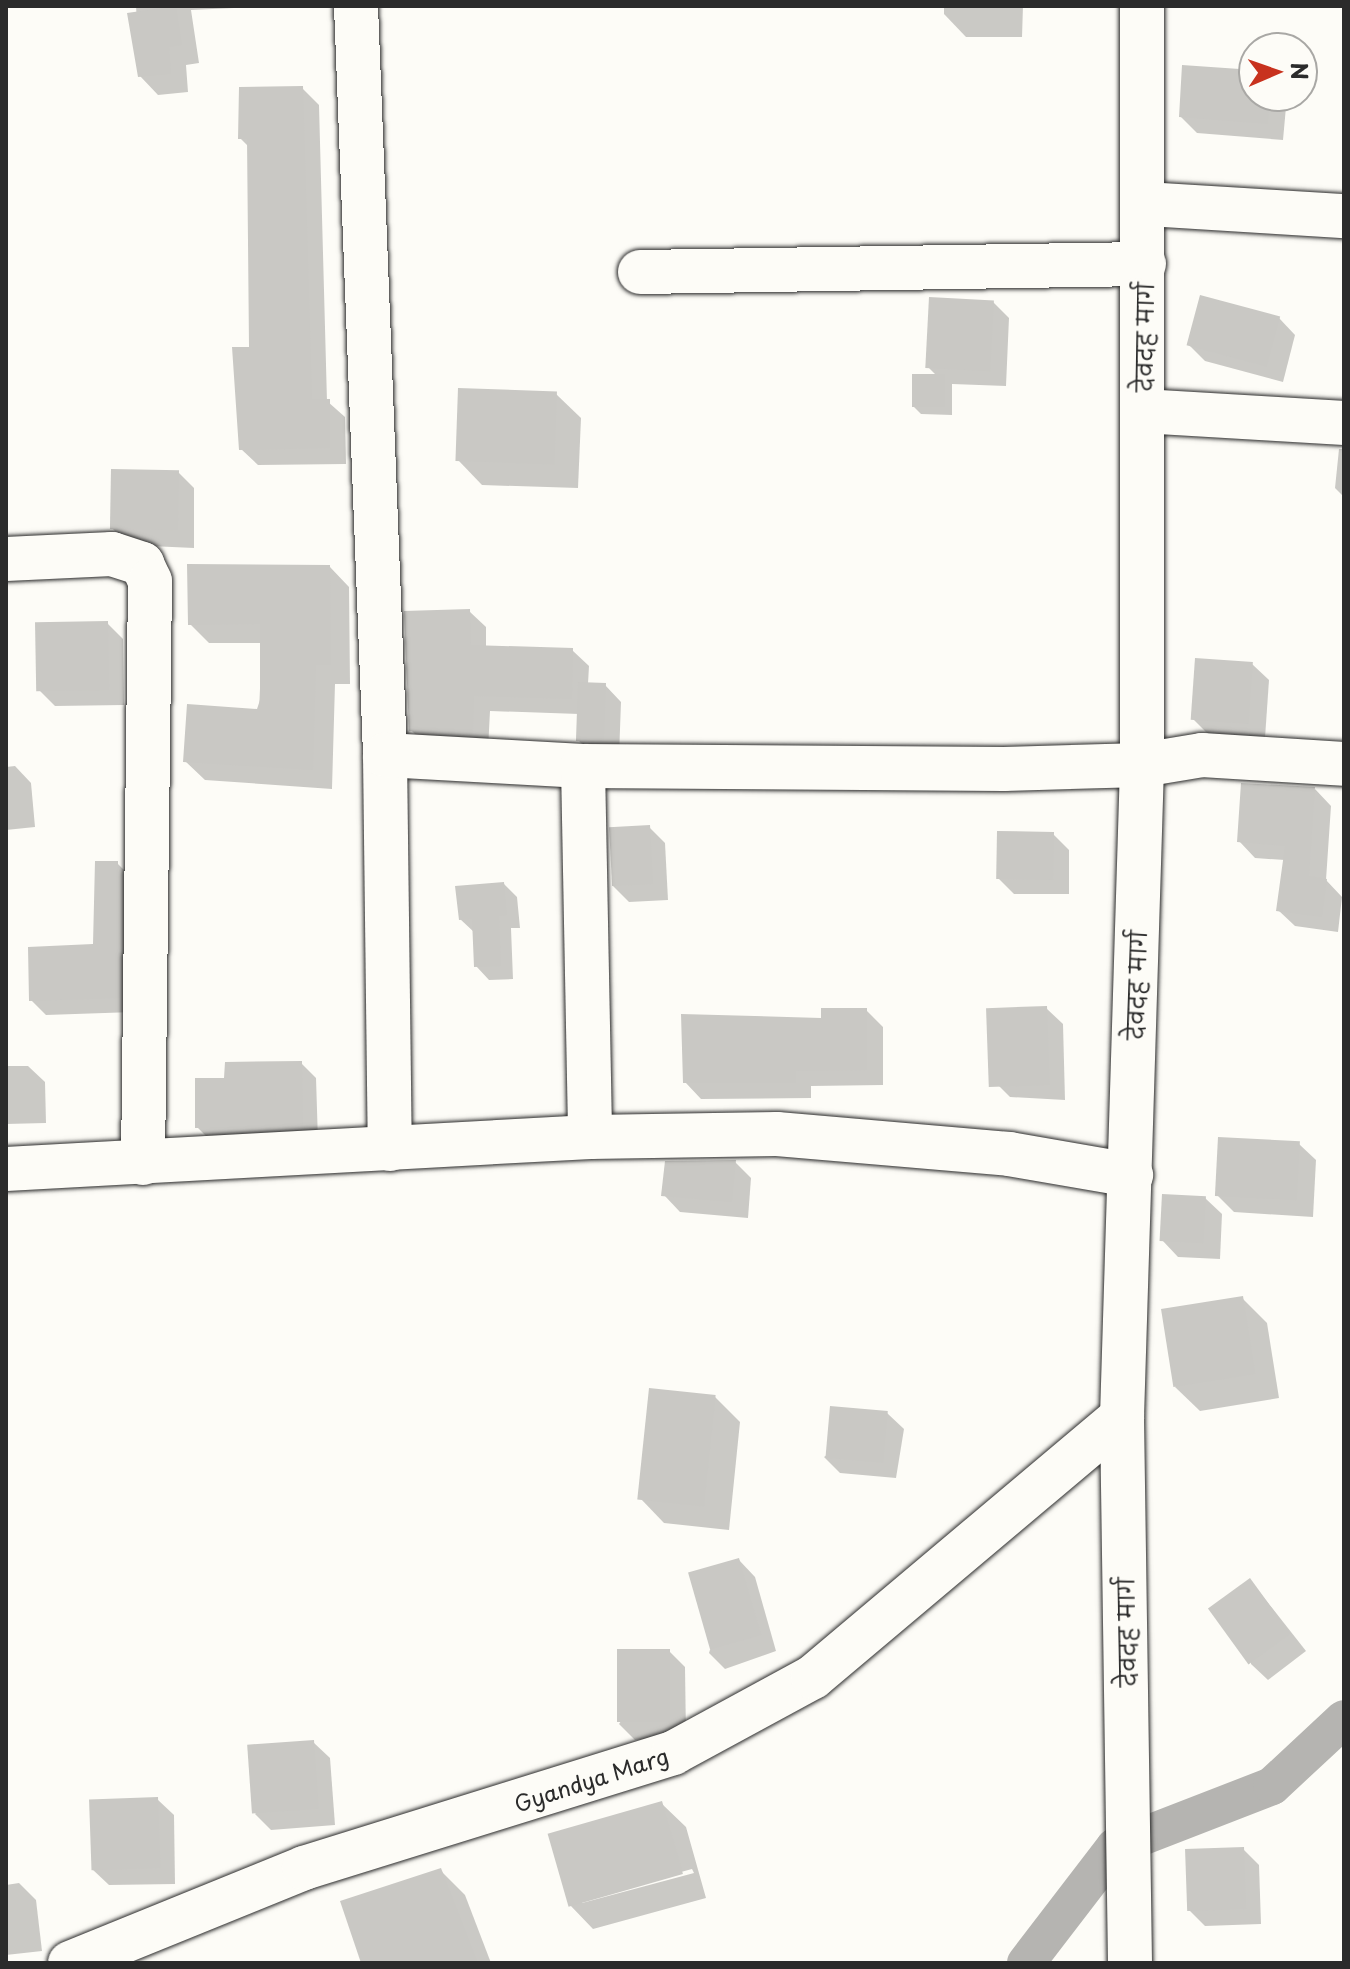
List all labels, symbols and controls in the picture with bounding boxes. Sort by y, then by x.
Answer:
north arrow [1238,32,1318,112]
text: N [1284,62,1317,81]
street label: देवदह मार्ग [1130,282,1158,392]
street label: देवदह मार्ग [1121,930,1151,1040]
street label: देवदह मार्ग [1112,1577,1140,1687]
street label: Gyandya Marg [511,1742,671,1816]

